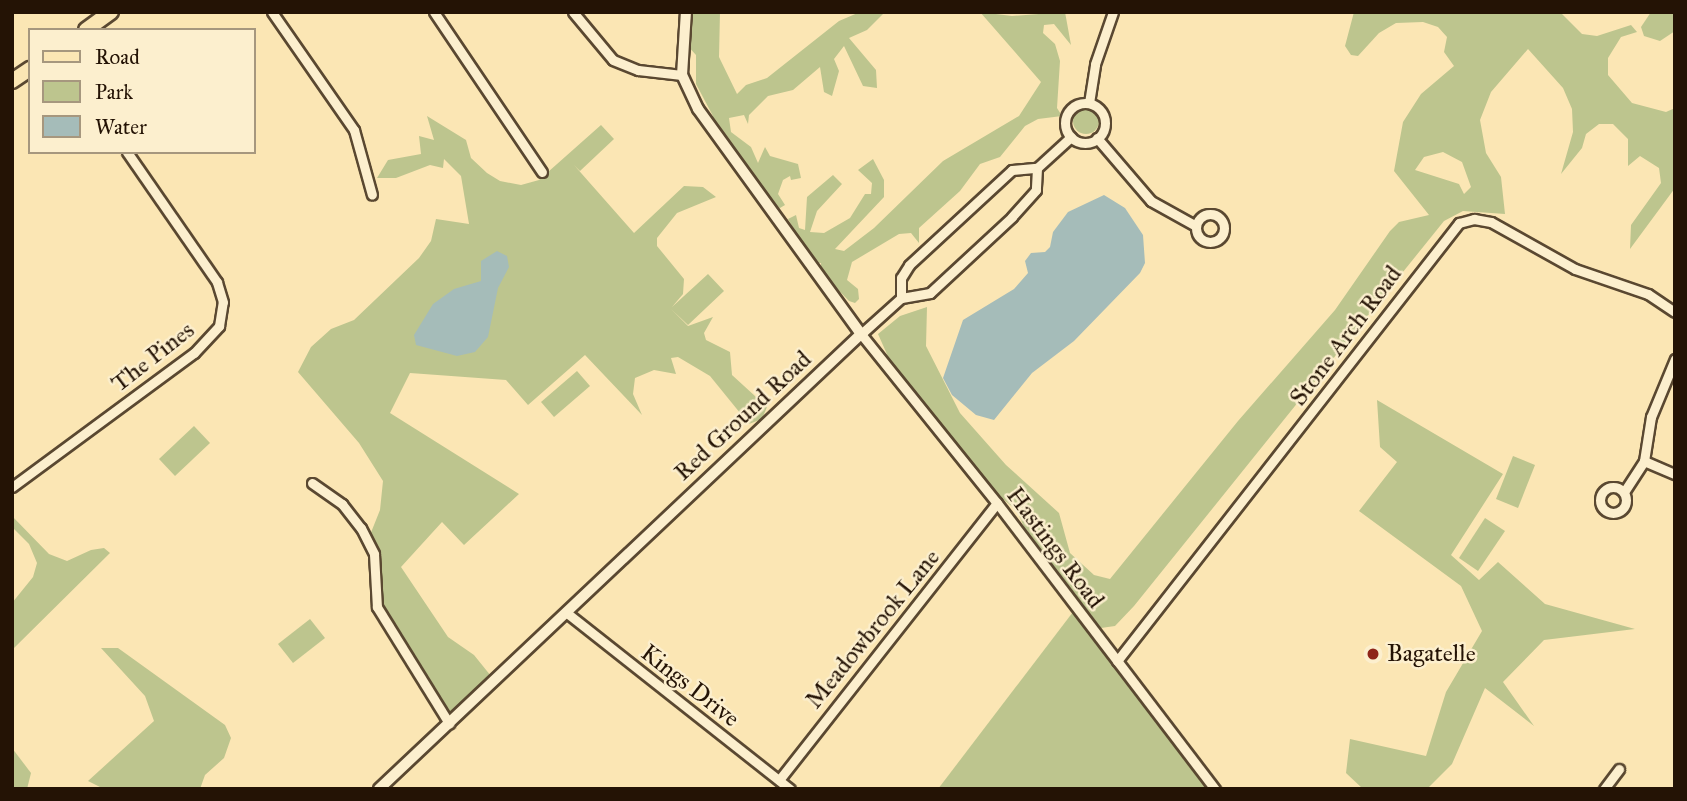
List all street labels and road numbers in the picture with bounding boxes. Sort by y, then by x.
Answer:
street label: Stone Arch Road [1284,260,1408,412]
street label: The Pines [106,316,200,398]
street label: Red Ground Road [669,345,817,487]
street label: Hastings Road [1000,482,1110,614]
street label: Meadowbrook Lane [800,544,946,714]
street label: Kings Drive [635,639,745,733]

